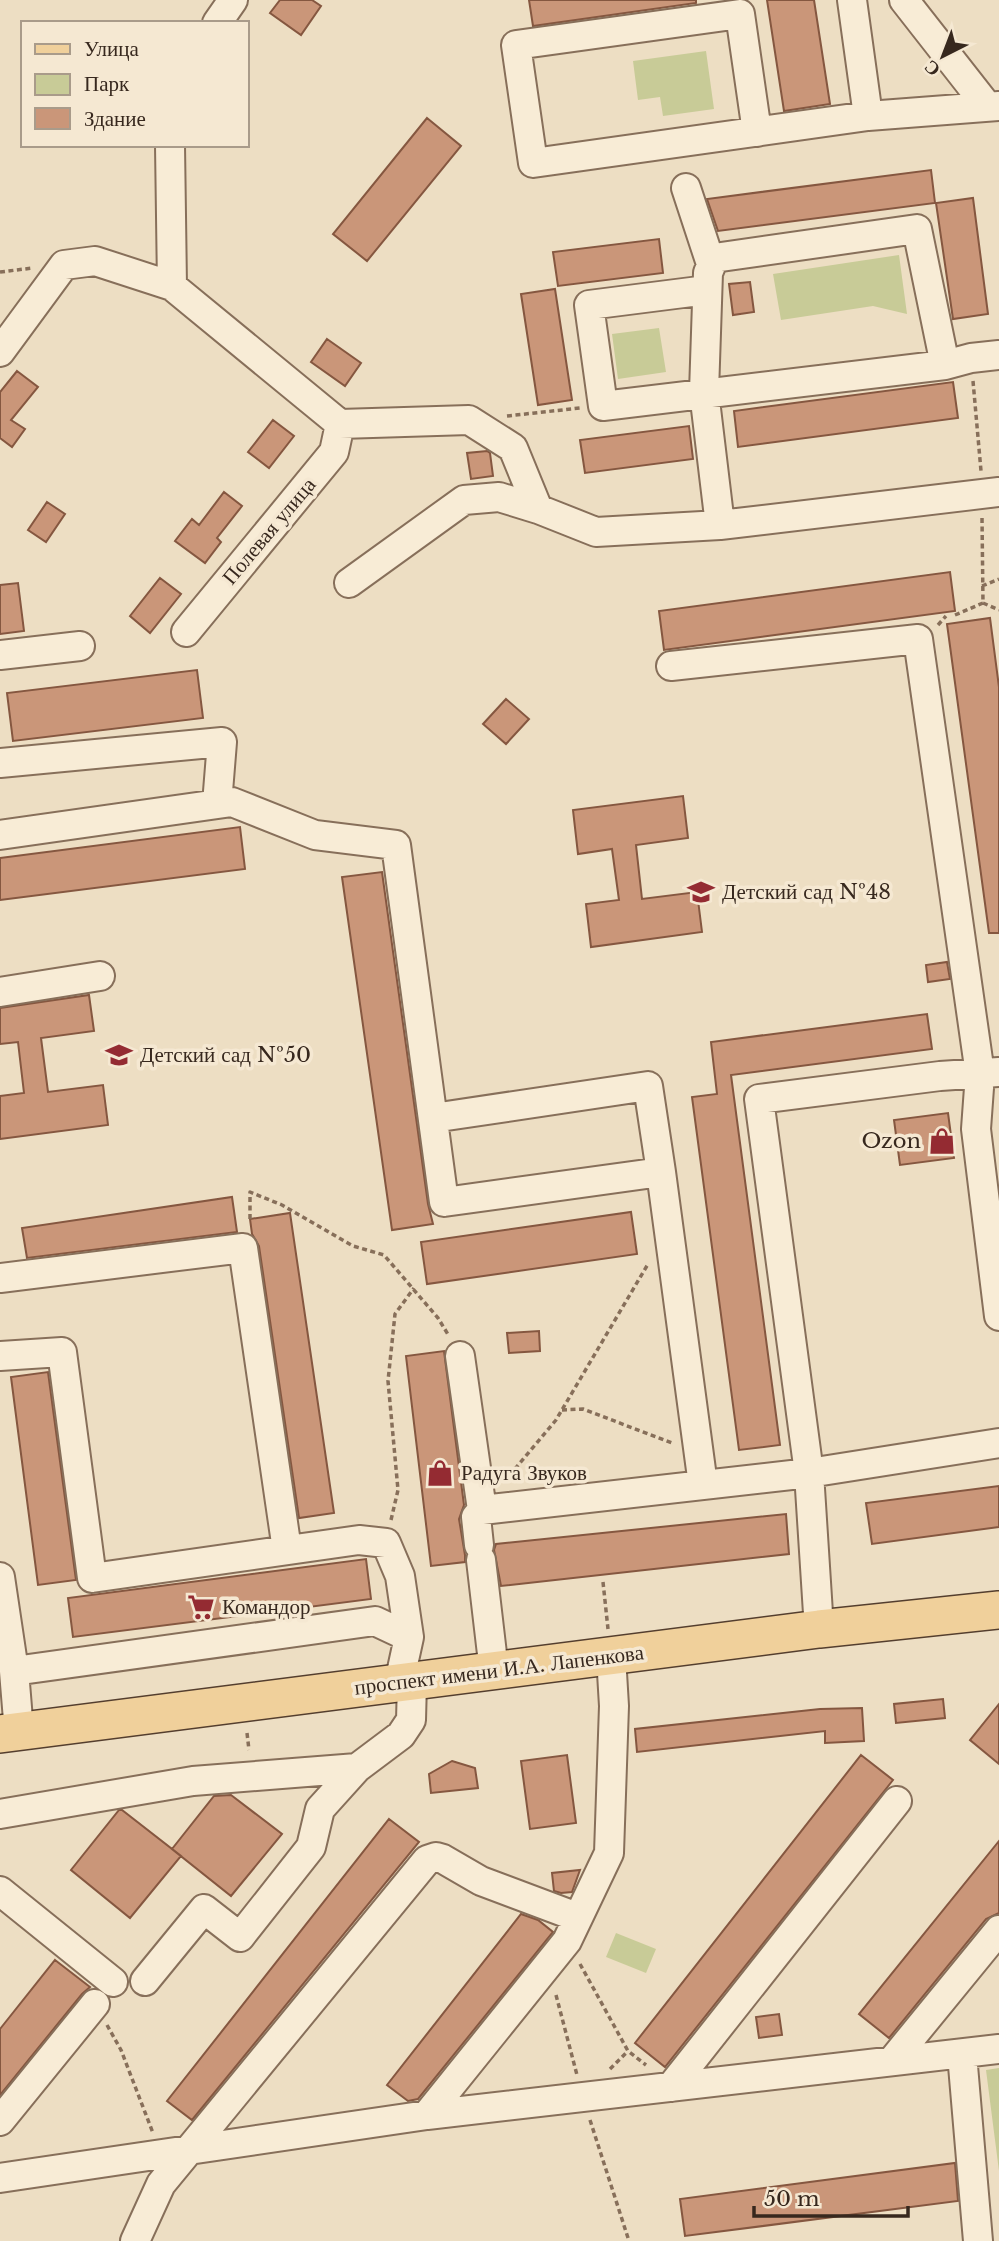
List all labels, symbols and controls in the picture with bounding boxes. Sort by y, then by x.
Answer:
legend [21,21,248,147]
north arrow [908,21,978,91]
text: Улица [84,36,139,62]
text: С [919,55,945,81]
text: Парк [84,71,130,97]
text: Здание [84,106,146,132]
street label: Полевая улица [217,472,322,590]
school or university icon: Детский сад №48 [686,877,716,907]
place label: Детский сад №48 [722,879,891,905]
school or university icon: Детский сад №50 [104,1040,134,1070]
place label: Детский сад №50 [140,1042,311,1068]
shop icon: Ozon [927,1126,957,1156]
place label: Ozon [861,1128,921,1154]
shop icon: Радуга Звуков [425,1458,455,1488]
place label: Радуга Звуков [461,1460,587,1486]
supermarket icon: Командор [186,1592,216,1622]
place label: Командор [222,1594,310,1620]
street label: проспект имени И.А. Лапенкова [353,1639,646,1701]
scale bar [754,2174,908,2218]
text: 50 m [764,2186,820,2212]

